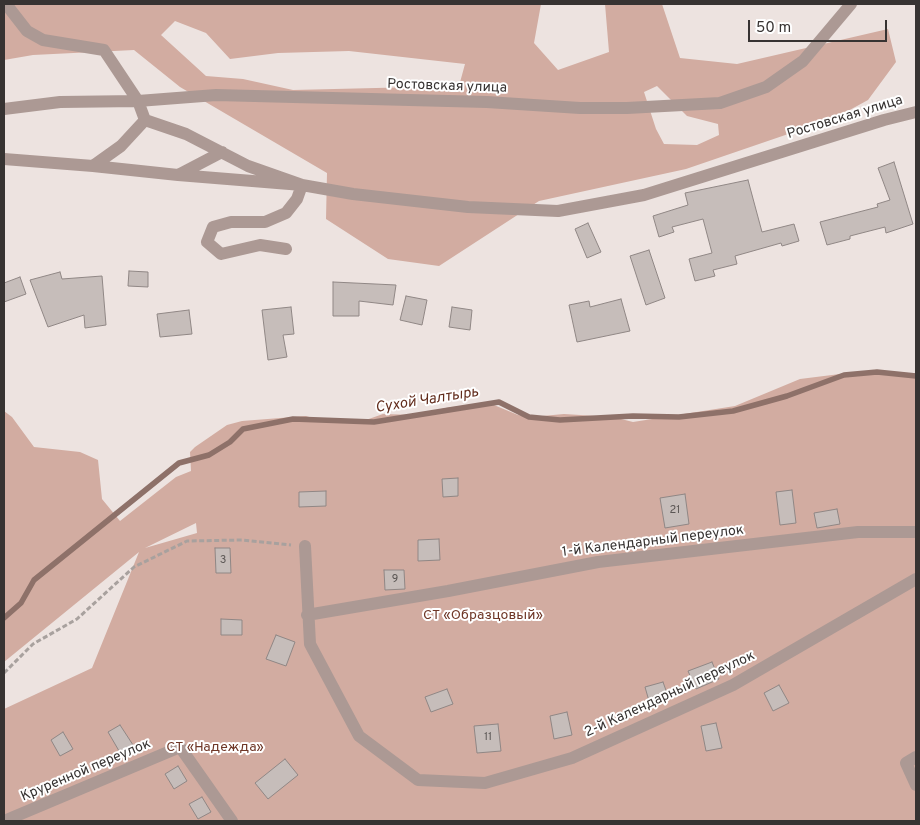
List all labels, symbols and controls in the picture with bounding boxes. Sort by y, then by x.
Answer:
scale bar [750,10,889,42]
text: 50 m [756,19,791,38]
street label: Ростовская улица [387,77,507,97]
street label: Ростовская улица [785,92,905,144]
water label: Сухой Чалтырь [374,384,480,418]
house number: 21 [670,504,680,518]
street label: 1-й Календарный переулок [561,523,745,561]
house number: 3 [220,554,226,568]
house number: 9 [392,573,398,587]
park label: СТ «Образцовый» [423,608,543,624]
street label: 2-й Календарный переулок [582,648,758,742]
house number: 11 [484,731,492,745]
street label: Круренной переулок [19,736,153,806]
park label: СТ «Надежда» [166,740,264,756]

